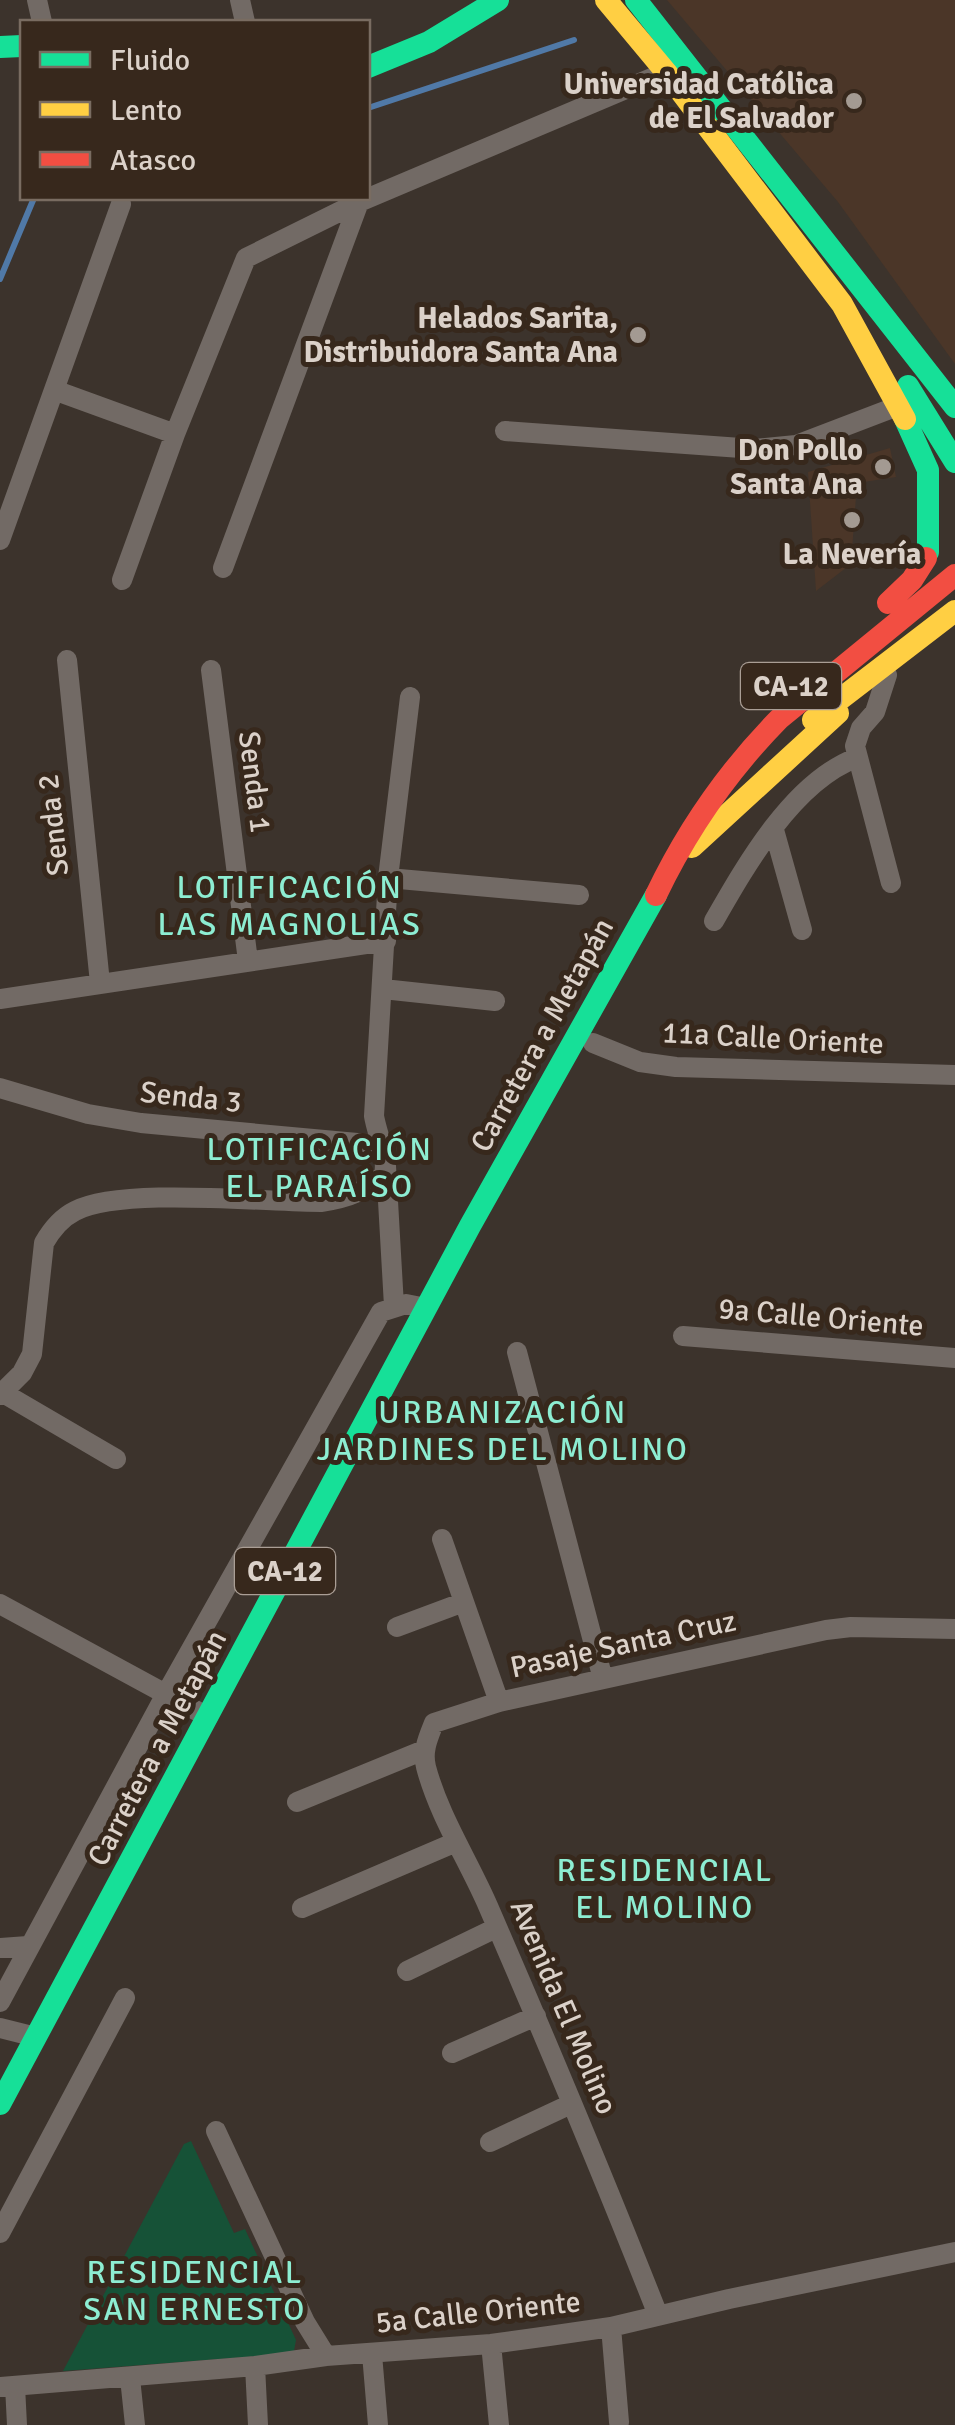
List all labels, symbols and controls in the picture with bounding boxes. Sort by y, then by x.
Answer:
legend [20,20,370,200]
text: Fluido [110,42,190,79]
place label: Universidad Católica de El Salvador [564,66,834,137]
marker: Universidad Católica de El Salvador [843,90,865,112]
text: Lento [110,92,182,129]
text: Atasco [110,142,196,179]
place label: Helados Sarita, Distribuidora Santa Ana [304,300,618,371]
marker: Helados Sarita, Distribuidora Santa Ana [627,324,649,346]
place label: Don Pollo Santa Ana [730,432,863,503]
marker: Don Pollo Santa Ana [872,456,894,478]
marker: La Nevería [841,509,863,531]
place label: La Nevería [783,536,922,573]
road number: CA-12 [741,663,841,709]
street label: Senda 1 [230,729,279,835]
street label: Senda 2 [30,772,77,878]
district label: LOTIFICACIÓN LAS MAGNOLIAS [158,868,422,944]
street label: Carretera a Metapán [463,912,622,1159]
street label: 11a Calle Oriente [661,1014,885,1063]
street label: Senda 3 [138,1074,244,1121]
district label: LOTIFICACIÓN EL PARAÍSO [206,1130,434,1206]
street label: 9a Calle Oriente [717,1290,925,1345]
district label: URBANIZACIÓN JARDINES DEL MOLINO [317,1393,689,1469]
road number: CA-12 [235,1548,335,1594]
street label: Pasaje Santa Cruz [507,1603,739,1686]
street label: Carretera a Metapán [80,1624,235,1872]
district label: RESIDENCIAL EL MOLINO [556,1851,774,1927]
street label: Avenida El Molino [502,1894,625,2120]
district label: RESIDENCIAL SAN ERNESTO [83,2253,307,2329]
street label: 5a Calle Oriente [374,2283,582,2342]

